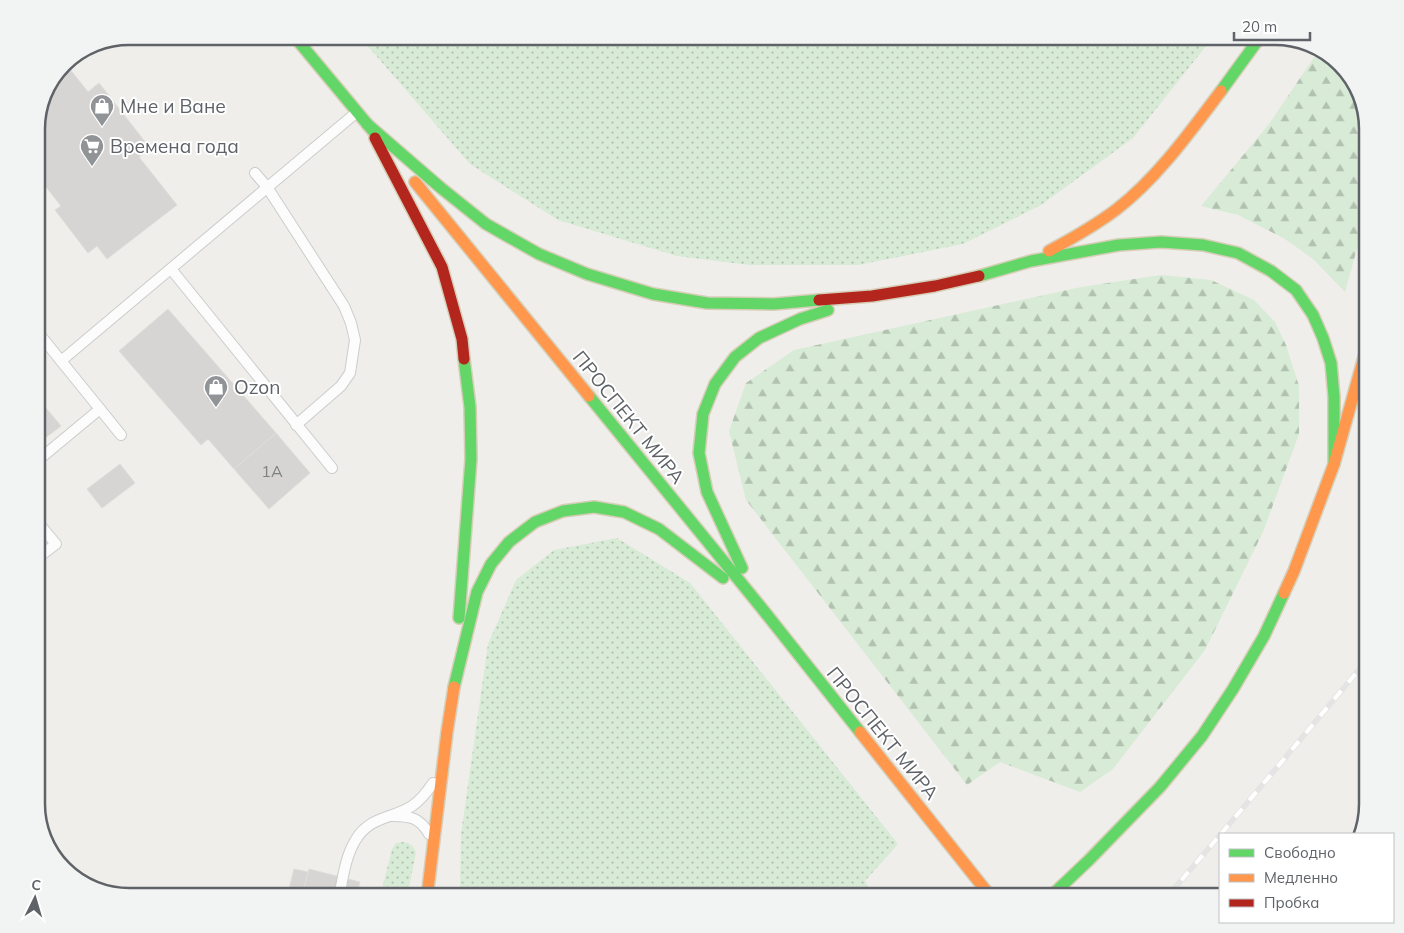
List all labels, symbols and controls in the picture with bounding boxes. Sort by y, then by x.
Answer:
scale bar [1234,10,1310,42]
text: 20 m [1242,17,1277,36]
shop icon: Мне и Ване [89,93,115,127]
place label: Мне и Ване [120,94,226,118]
supermarket icon: Времена года [79,133,105,167]
place label: Времена года [110,134,239,158]
street label: ПРОСПЕКТ МИРА [568,346,690,488]
shop icon: Ozon [203,374,229,408]
place label: Ozon [234,375,280,399]
house number: 1А [261,461,283,481]
street label: ПРОСПЕКТ МИРА [822,662,944,804]
legend [1219,833,1394,923]
text: Свободно [1264,843,1336,862]
text: Медленно [1264,868,1338,887]
north arrow [10,873,60,923]
text: С [31,876,42,894]
text: Пробка [1264,893,1319,912]

